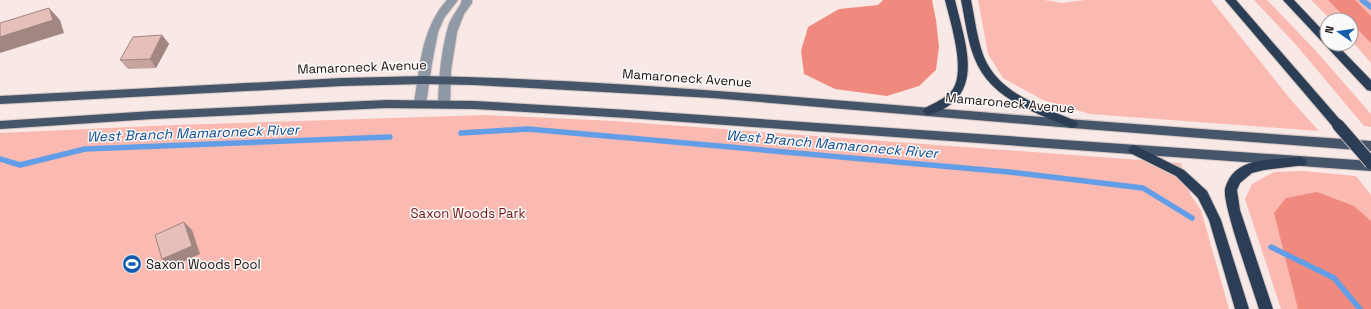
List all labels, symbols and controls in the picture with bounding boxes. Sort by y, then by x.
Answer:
north arrow [1319,12,1359,52]
text: N [1322,25,1337,35]
street label: Mamaroneck Avenue [297,56,427,78]
street label: Mamaroneck Avenue [622,65,752,91]
street label: Mamaroneck Avenue [945,89,1075,117]
water label: West Branch Mamaroneck River [87,120,301,146]
water label: West Branch Mamaroneck River [725,126,940,162]
park label: Saxon Woods Park [411,205,525,222]
sports icon: Saxon Woods Pool [121,253,143,275]
place label: Saxon Woods Pool [146,256,261,273]

